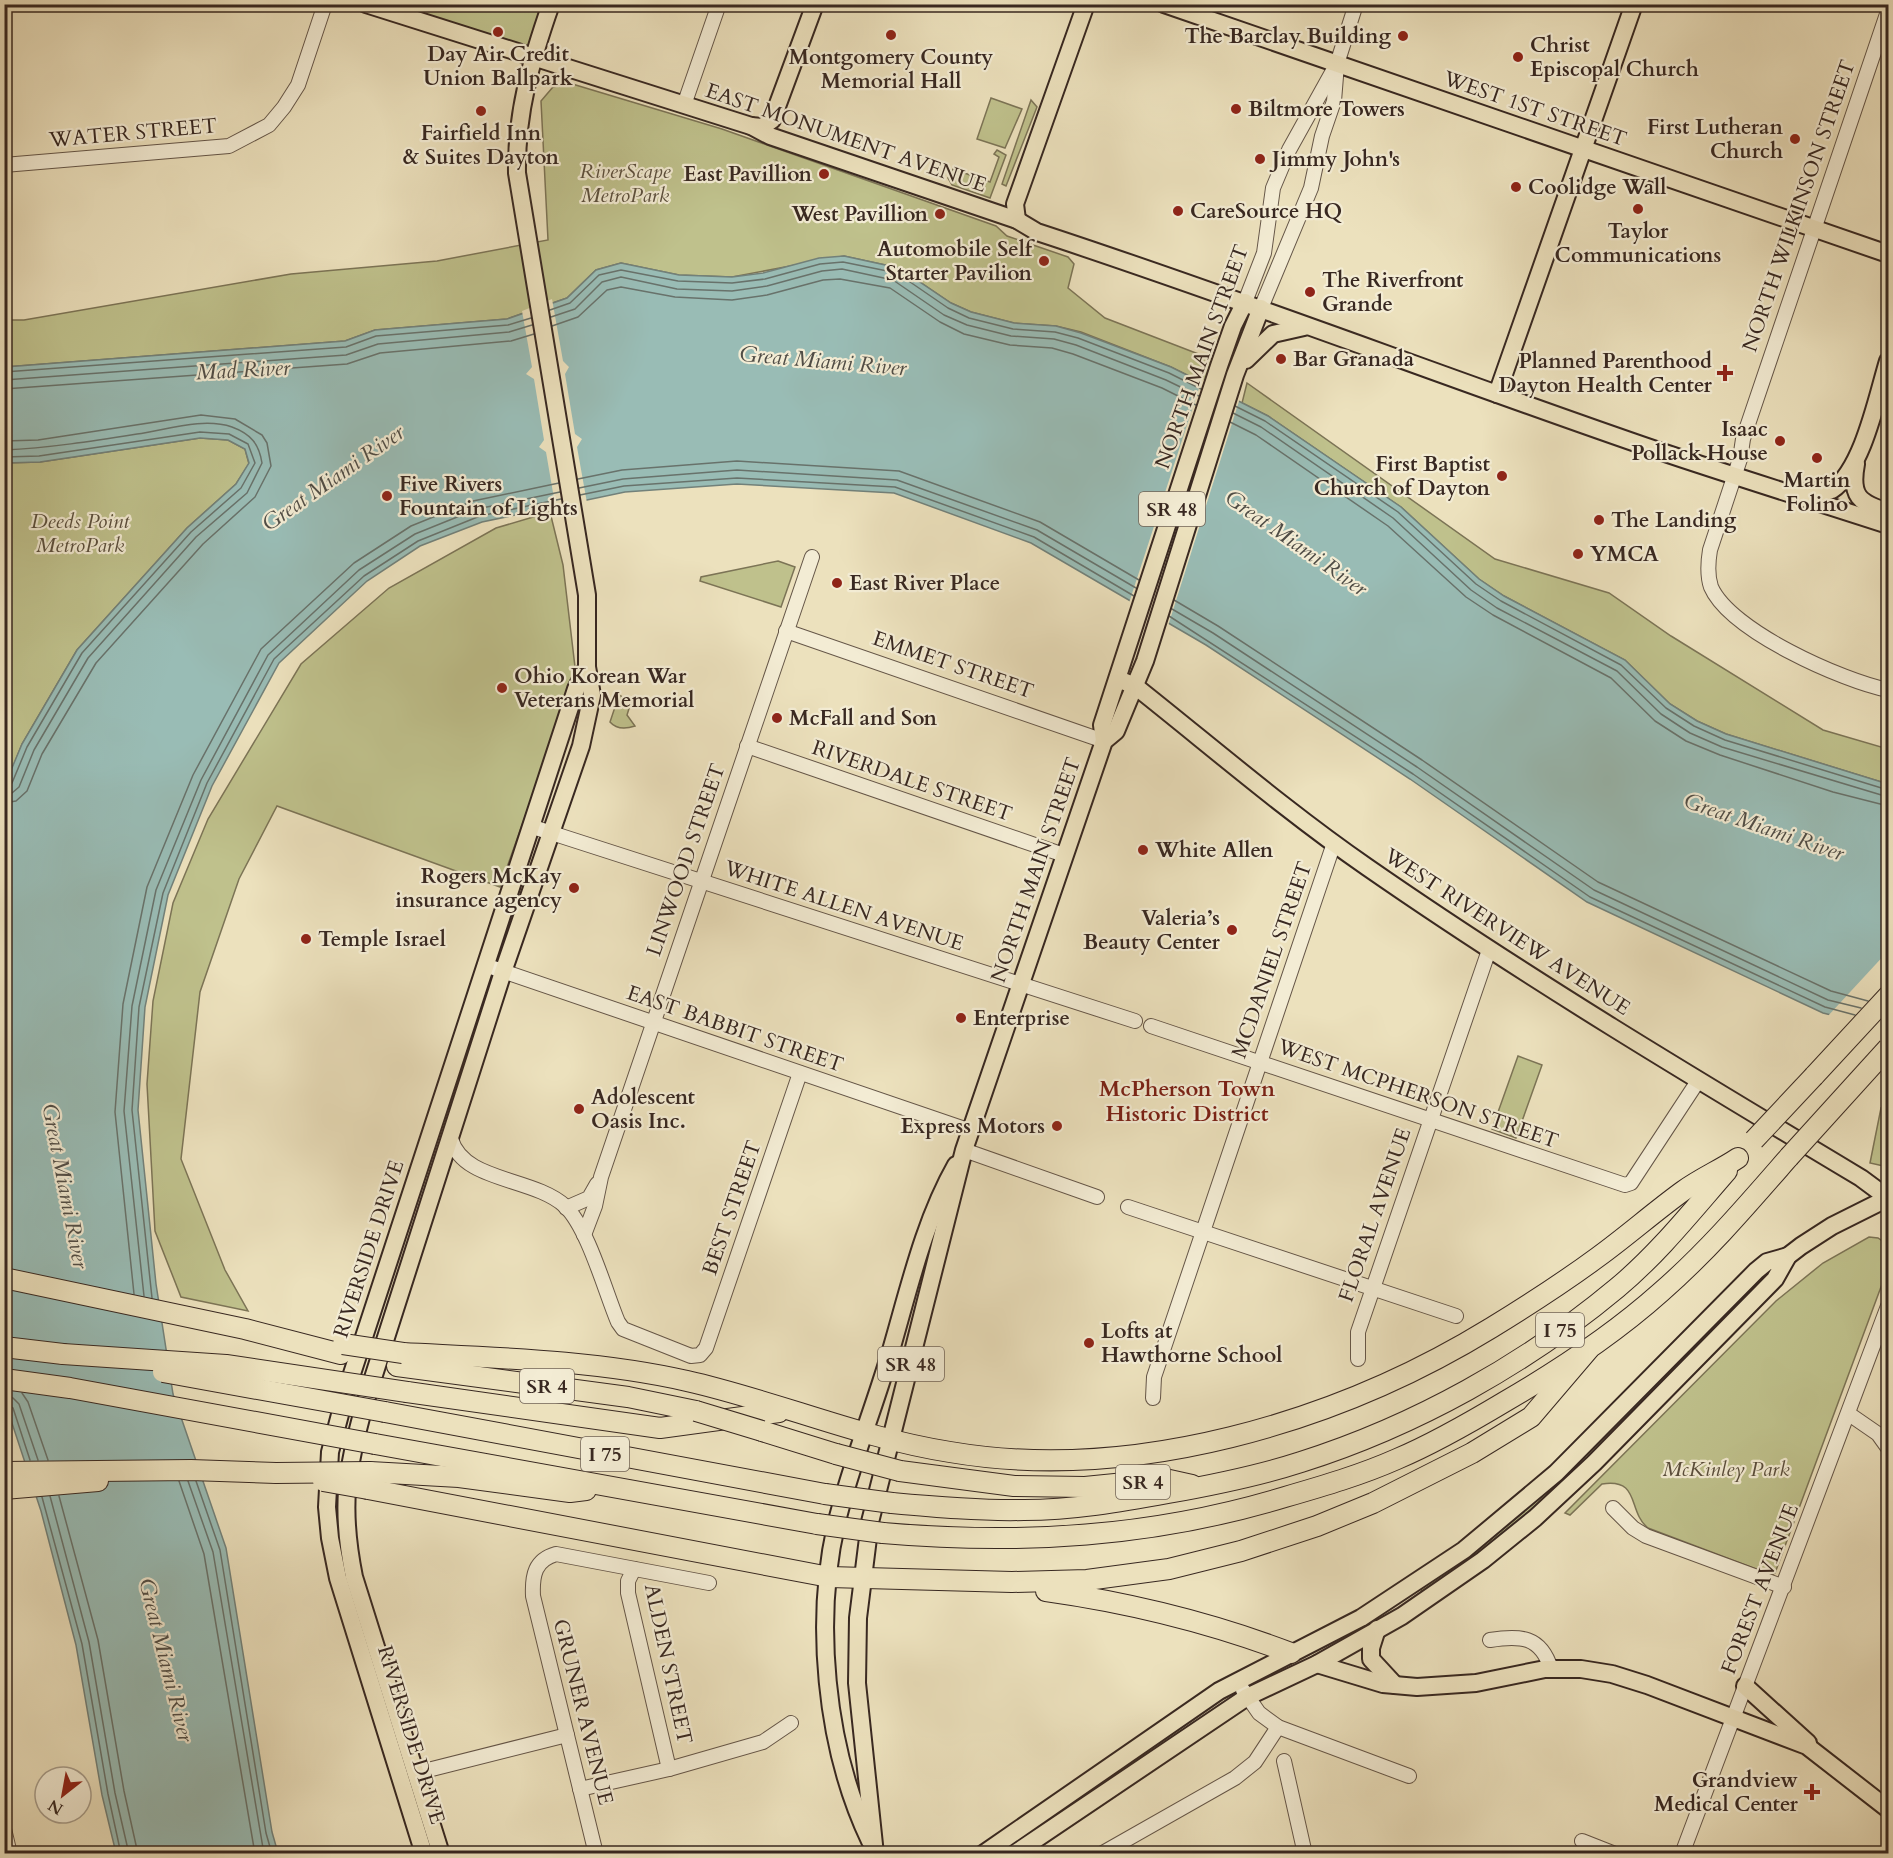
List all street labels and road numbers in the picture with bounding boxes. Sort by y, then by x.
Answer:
street label: NORTH WILKINSON STREET [1735,56,1863,356]
street label: WEST 1ST STREET [1439,64,1630,154]
street label: EAST MONUMENT AVENUE [702,76,990,200]
street label: WATER STREET [47,111,218,155]
street label: NORTH MAIN STREET [1148,241,1256,473]
road number: SR 48 [1139,492,1205,526]
street label: EMMET STREET [869,624,1037,706]
street label: RIVERDALE STREET [808,733,1016,829]
street label: NORTH MAIN STREET [984,753,1088,987]
street label: LINWOOD STREET [639,760,733,960]
street label: WEST RIVERVIEW AVENUE [1377,841,1636,1023]
street label: WHITE ALLEN AVENUE [720,853,967,958]
street label: MCDANIEL STREET [1225,858,1319,1062]
street label: EAST BABBIT STREET [623,978,847,1080]
street label: WEST MCPHERSON STREET [1273,1032,1562,1156]
street label: FLORAL AVENUE [1332,1124,1418,1306]
street label: BEST STREET [695,1137,769,1279]
street label: RIVERSIDE DRIVE [327,1156,411,1342]
road number: I 75 [1536,1313,1584,1347]
road number: SR 48 [878,1347,944,1381]
road number: SR 4 [520,1369,574,1403]
road number: I 75 [581,1437,629,1471]
road number: SR 4 [1116,1465,1170,1499]
street label: FOREST AVENUE [1714,1499,1806,1678]
street label: ALDEN STREET [637,1581,699,1747]
street label: GRUNER AVENUE [546,1616,620,1808]
street label: RIVERSIDE DRIVE [370,1642,452,1828]

